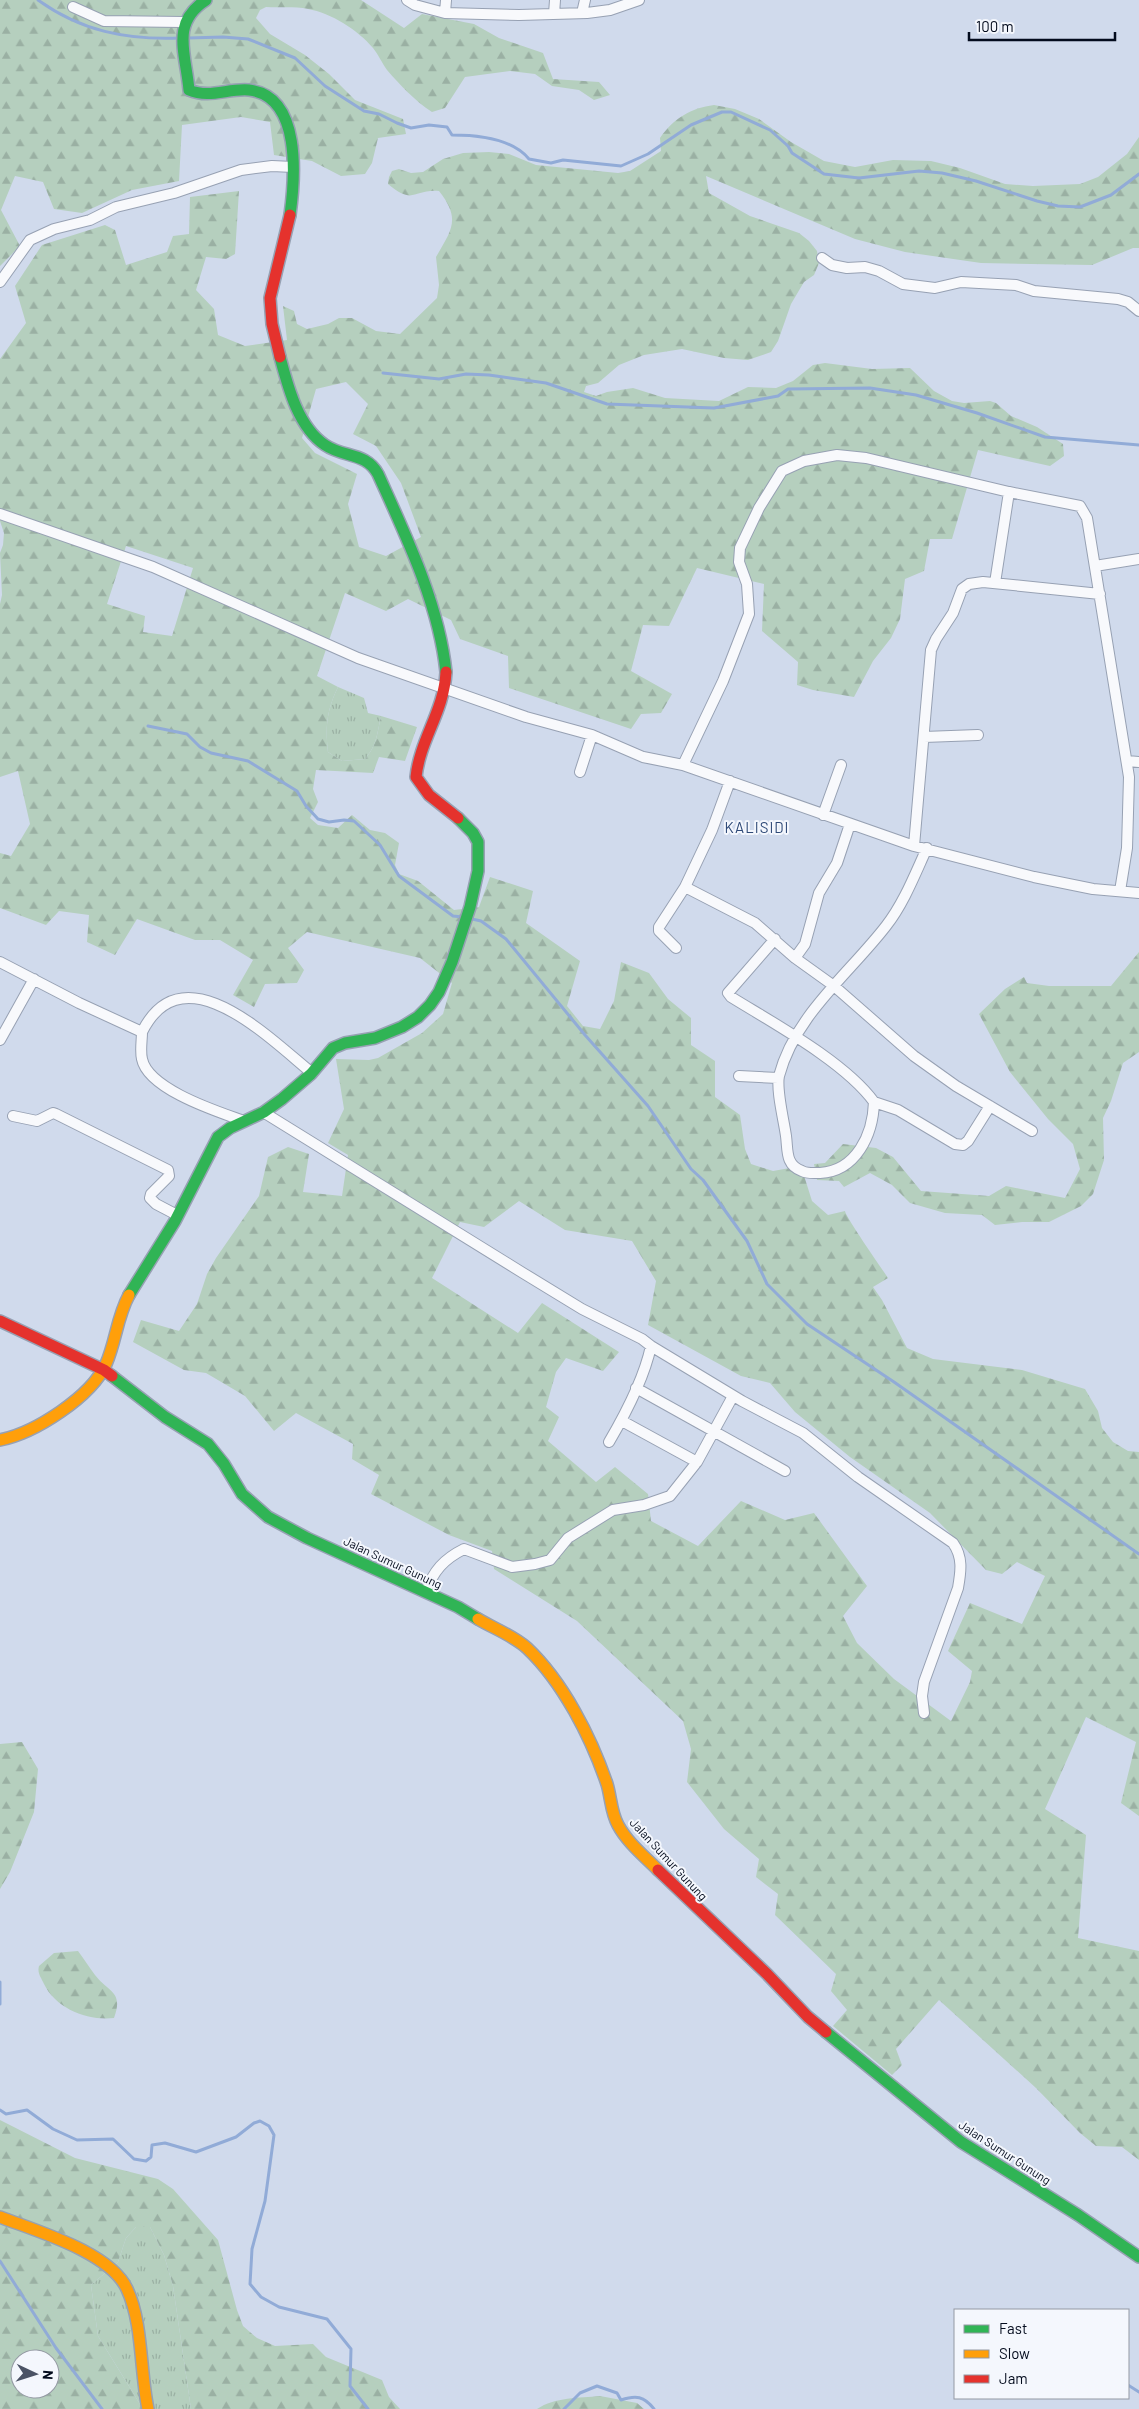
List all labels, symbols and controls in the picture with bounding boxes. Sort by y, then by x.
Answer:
scale bar [969,10,1115,42]
text: 100 m [976,17,1014,35]
district label: KALISIDI [725,818,789,836]
street label: Jalan Sumur Gunung [342,1533,444,1591]
street label: Jalan Sumur Gunung [627,1815,711,1903]
street label: Jalan Sumur Gunung [956,2117,1054,2187]
legend [954,2309,1129,2399]
text: Fast [999,2319,1027,2337]
text: Slow [999,2344,1030,2362]
north arrow [10,2349,60,2399]
text: Jam [999,2369,1028,2387]
text: N [40,2370,57,2380]

